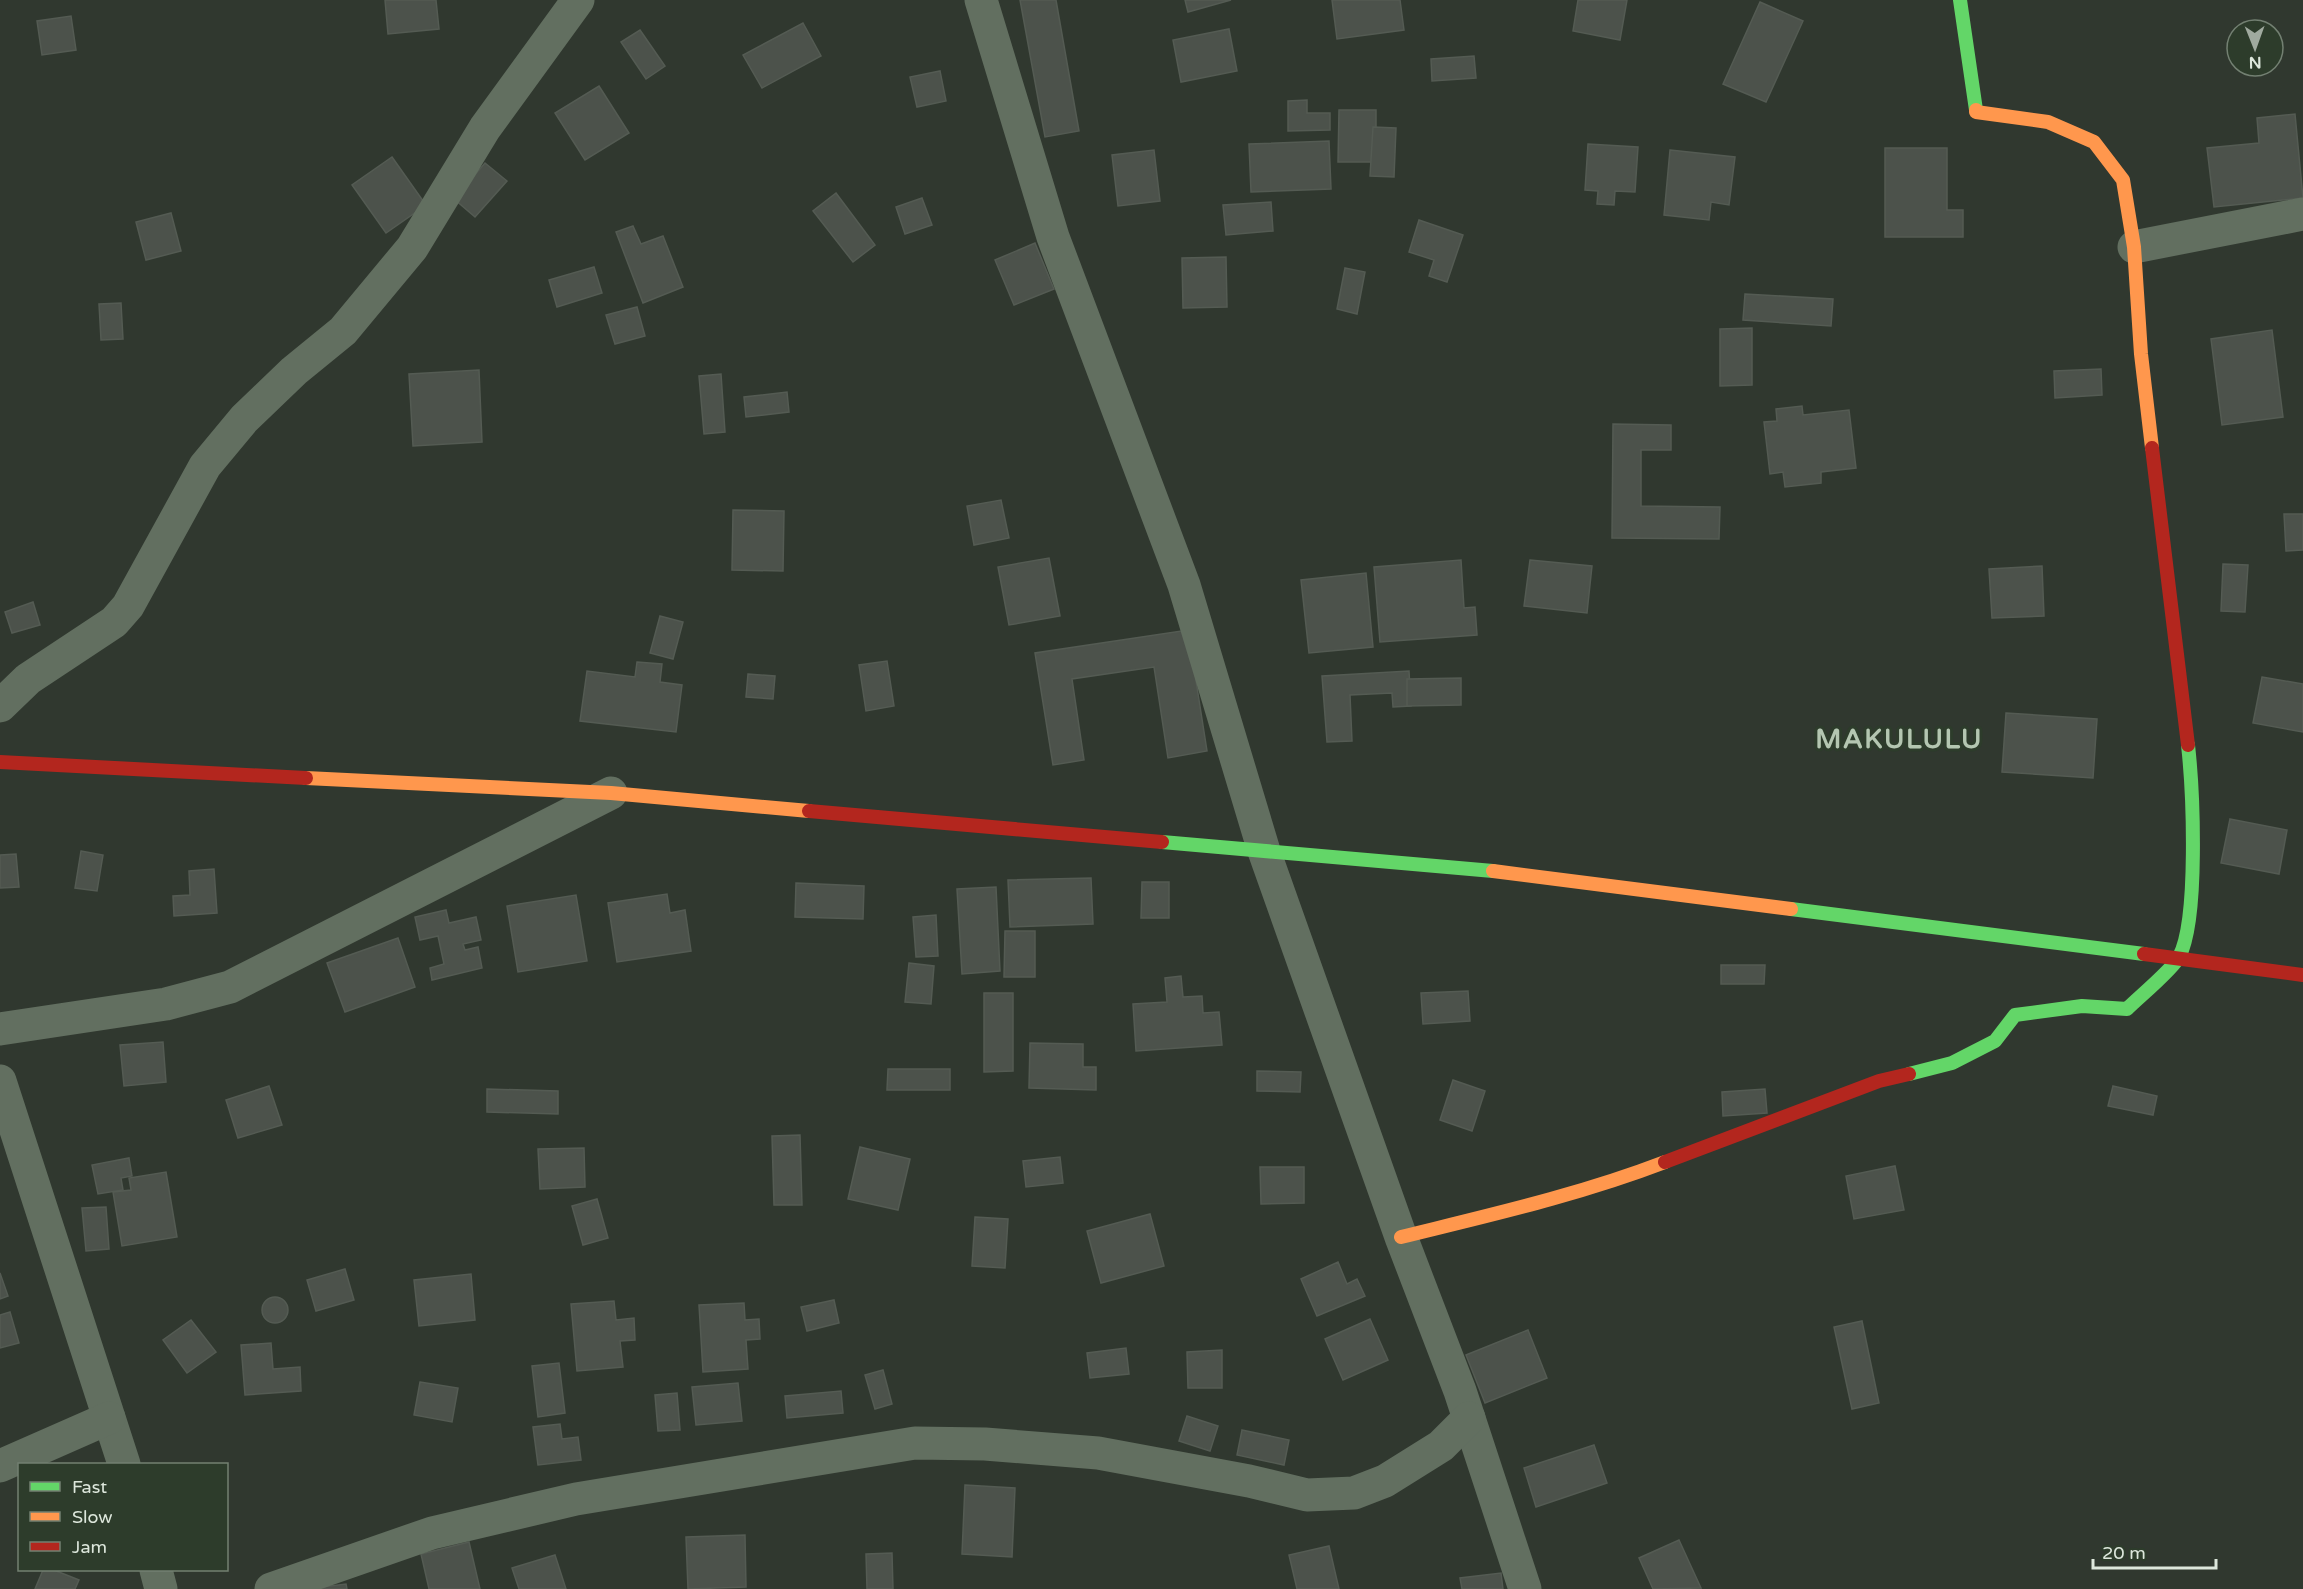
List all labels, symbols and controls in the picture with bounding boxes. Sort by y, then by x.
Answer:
north arrow [2225,18,2285,78]
text: N [2249,52,2262,72]
district label: MAKULULU [1815,723,1983,756]
legend [18,1463,228,1571]
text: Fast [72,1476,107,1498]
text: Slow [72,1506,113,1528]
scale bar [2093,1532,2216,1570]
text: Jam [72,1536,107,1558]
text: 20 m [2102,1542,2146,1564]

